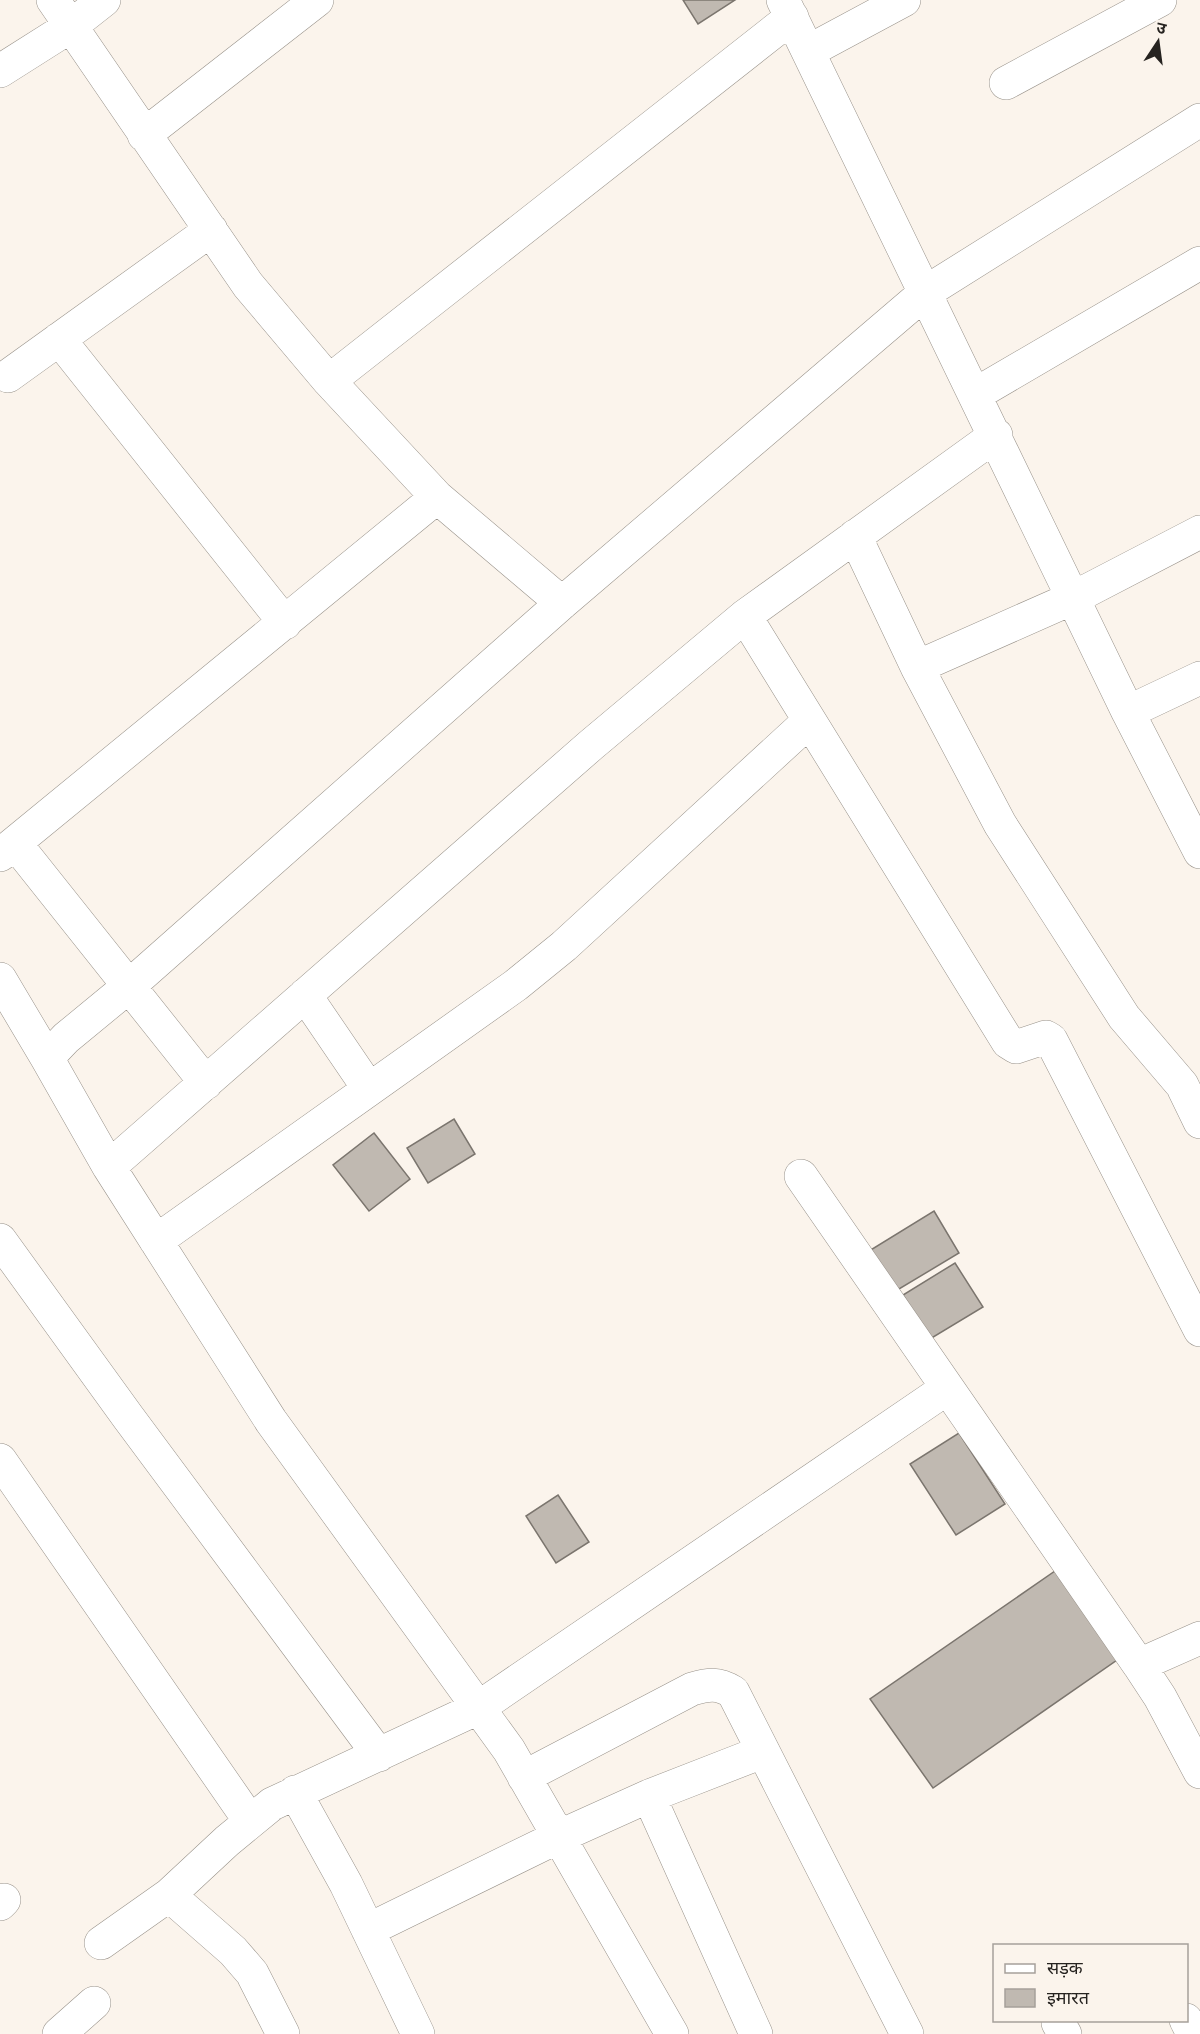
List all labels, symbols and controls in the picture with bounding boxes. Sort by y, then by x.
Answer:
north arrow [1128,12,1188,72]
text: उ [1155,18,1169,38]
legend [993,1944,1188,2022]
text: सड़क [1047,1957,1084,1978]
text: इमारत [1047,1987,1090,2008]

